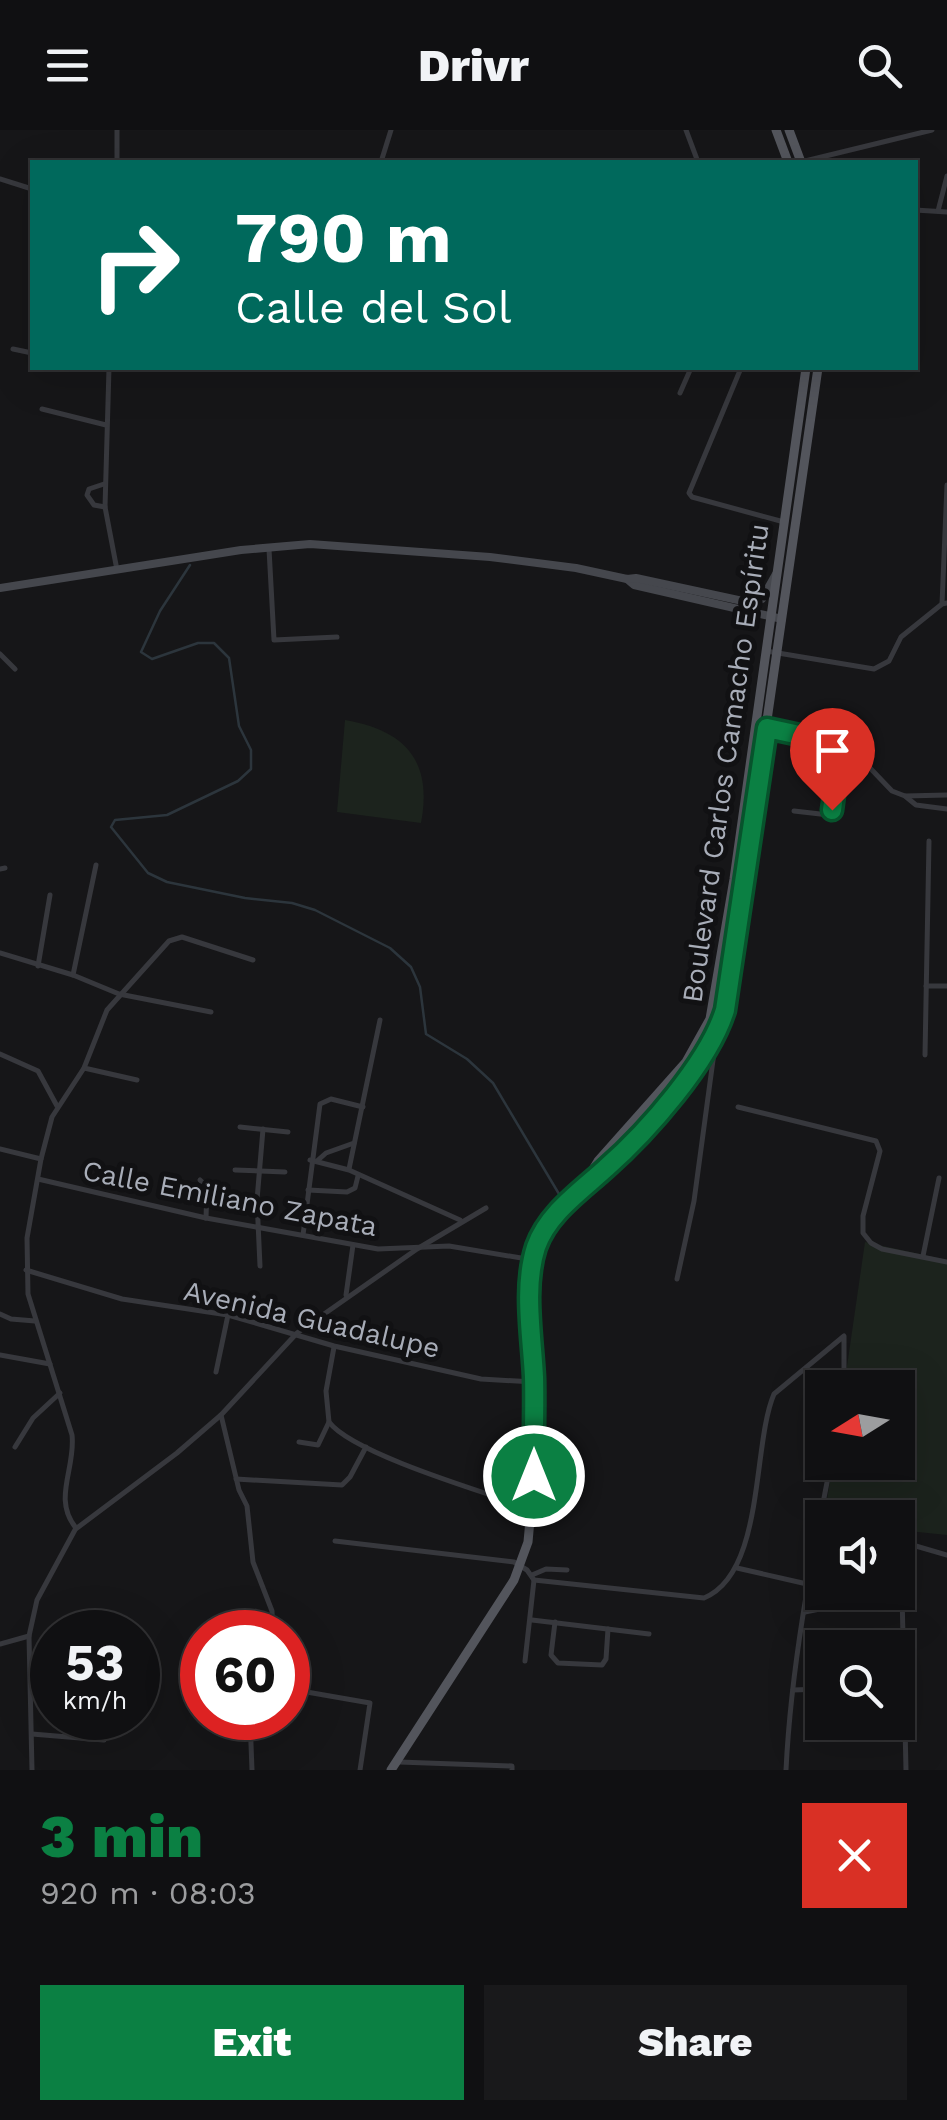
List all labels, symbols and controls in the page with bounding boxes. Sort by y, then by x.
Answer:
icon: menu [40,38,95,93]
icon: search [852,38,907,93]
text: Drivr [418,39,529,92]
text: 790 m [235,197,452,279]
icon: right [70,200,200,330]
text: Calle del Sol [235,281,512,334]
street label: Boulevard Carlos Camacho Espíritu [676,521,775,1005]
pin [790,708,875,811]
icon: arrive [805,723,860,778]
street label: Calle Emiliano Zapata [80,1154,380,1243]
street label: Avenida Guadalupe [181,1274,443,1365]
north arrow [805,1370,915,1480]
map controls [805,1370,915,1740]
position arrow [482,1424,586,1528]
button: sound [805,1500,915,1610]
speed limit sign: 60 [180,1610,310,1740]
button: search [805,1630,915,1740]
text: 53 [66,1633,124,1692]
text: km/h [63,1686,127,1715]
text: 3 min [40,1801,203,1872]
button: close [802,1803,907,1908]
text: 920 m · 08:03 [40,1874,256,1912]
button: Exit [40,1985,464,2100]
button: Share [484,1985,907,2100]

